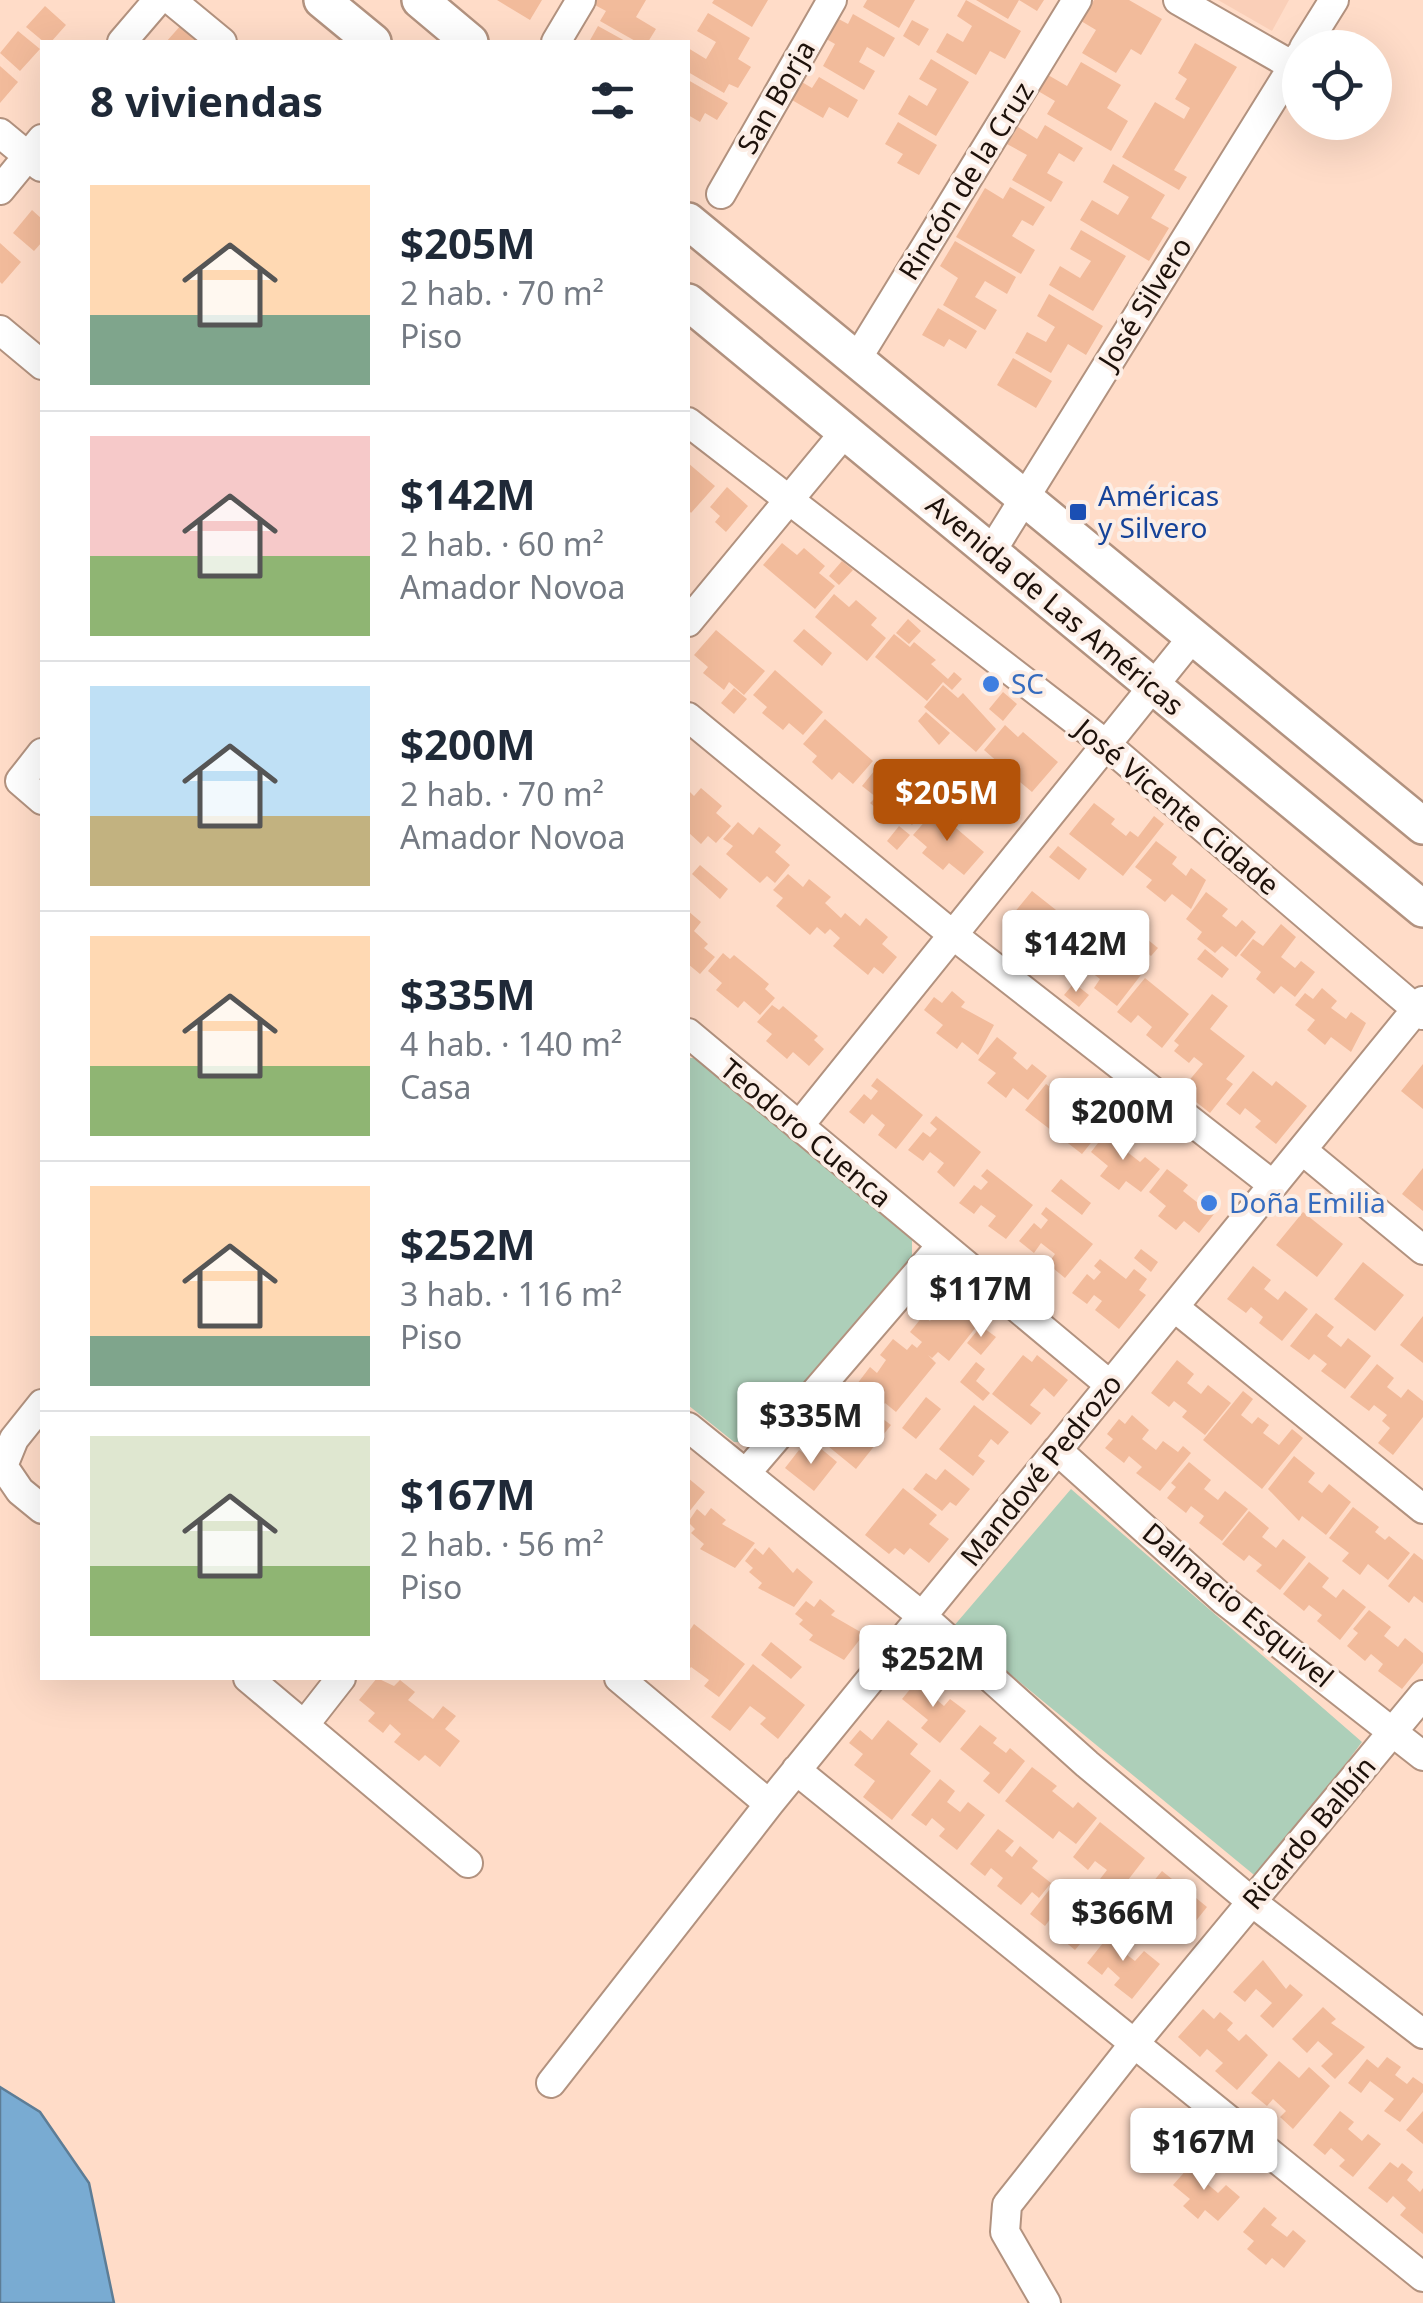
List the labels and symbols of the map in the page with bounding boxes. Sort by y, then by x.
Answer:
street label: San Borja [727,33,823,160]
street label: Rincón de la Cruz [889,74,1041,287]
street label: José Silvero [1087,229,1200,378]
place label: Américas y Silvero [1098,476,1219,546]
street label: Avenida de Las Américas [919,485,1192,723]
marker: Américas y Silvero [1067,501,1089,523]
place label: SC [1011,664,1044,702]
marker: SC [980,673,1002,695]
street label: José Vicente Cidade [1065,708,1288,903]
pin: $205M [877,759,1017,844]
pin: $142M [1006,910,1146,995]
street label: Teodoro Cuenca [713,1049,900,1215]
pin: $200M [1053,1078,1193,1163]
place label: Doña Emilia [1229,1183,1386,1221]
marker: Doña Emilia [1198,1192,1220,1214]
pin: $117M [911,1255,1051,1340]
street label: Mandové Pedrozo [951,1365,1130,1573]
pin: $335M [741,1382,881,1467]
street label: Dalmacio Esquivel [1135,1513,1342,1695]
pin: $252M [863,1625,1003,1710]
street label: Ricardo Balbín [1233,1748,1384,1917]
pin: $366M [1053,1879,1193,1964]
pin: $167M [1134,2108,1274,2193]

